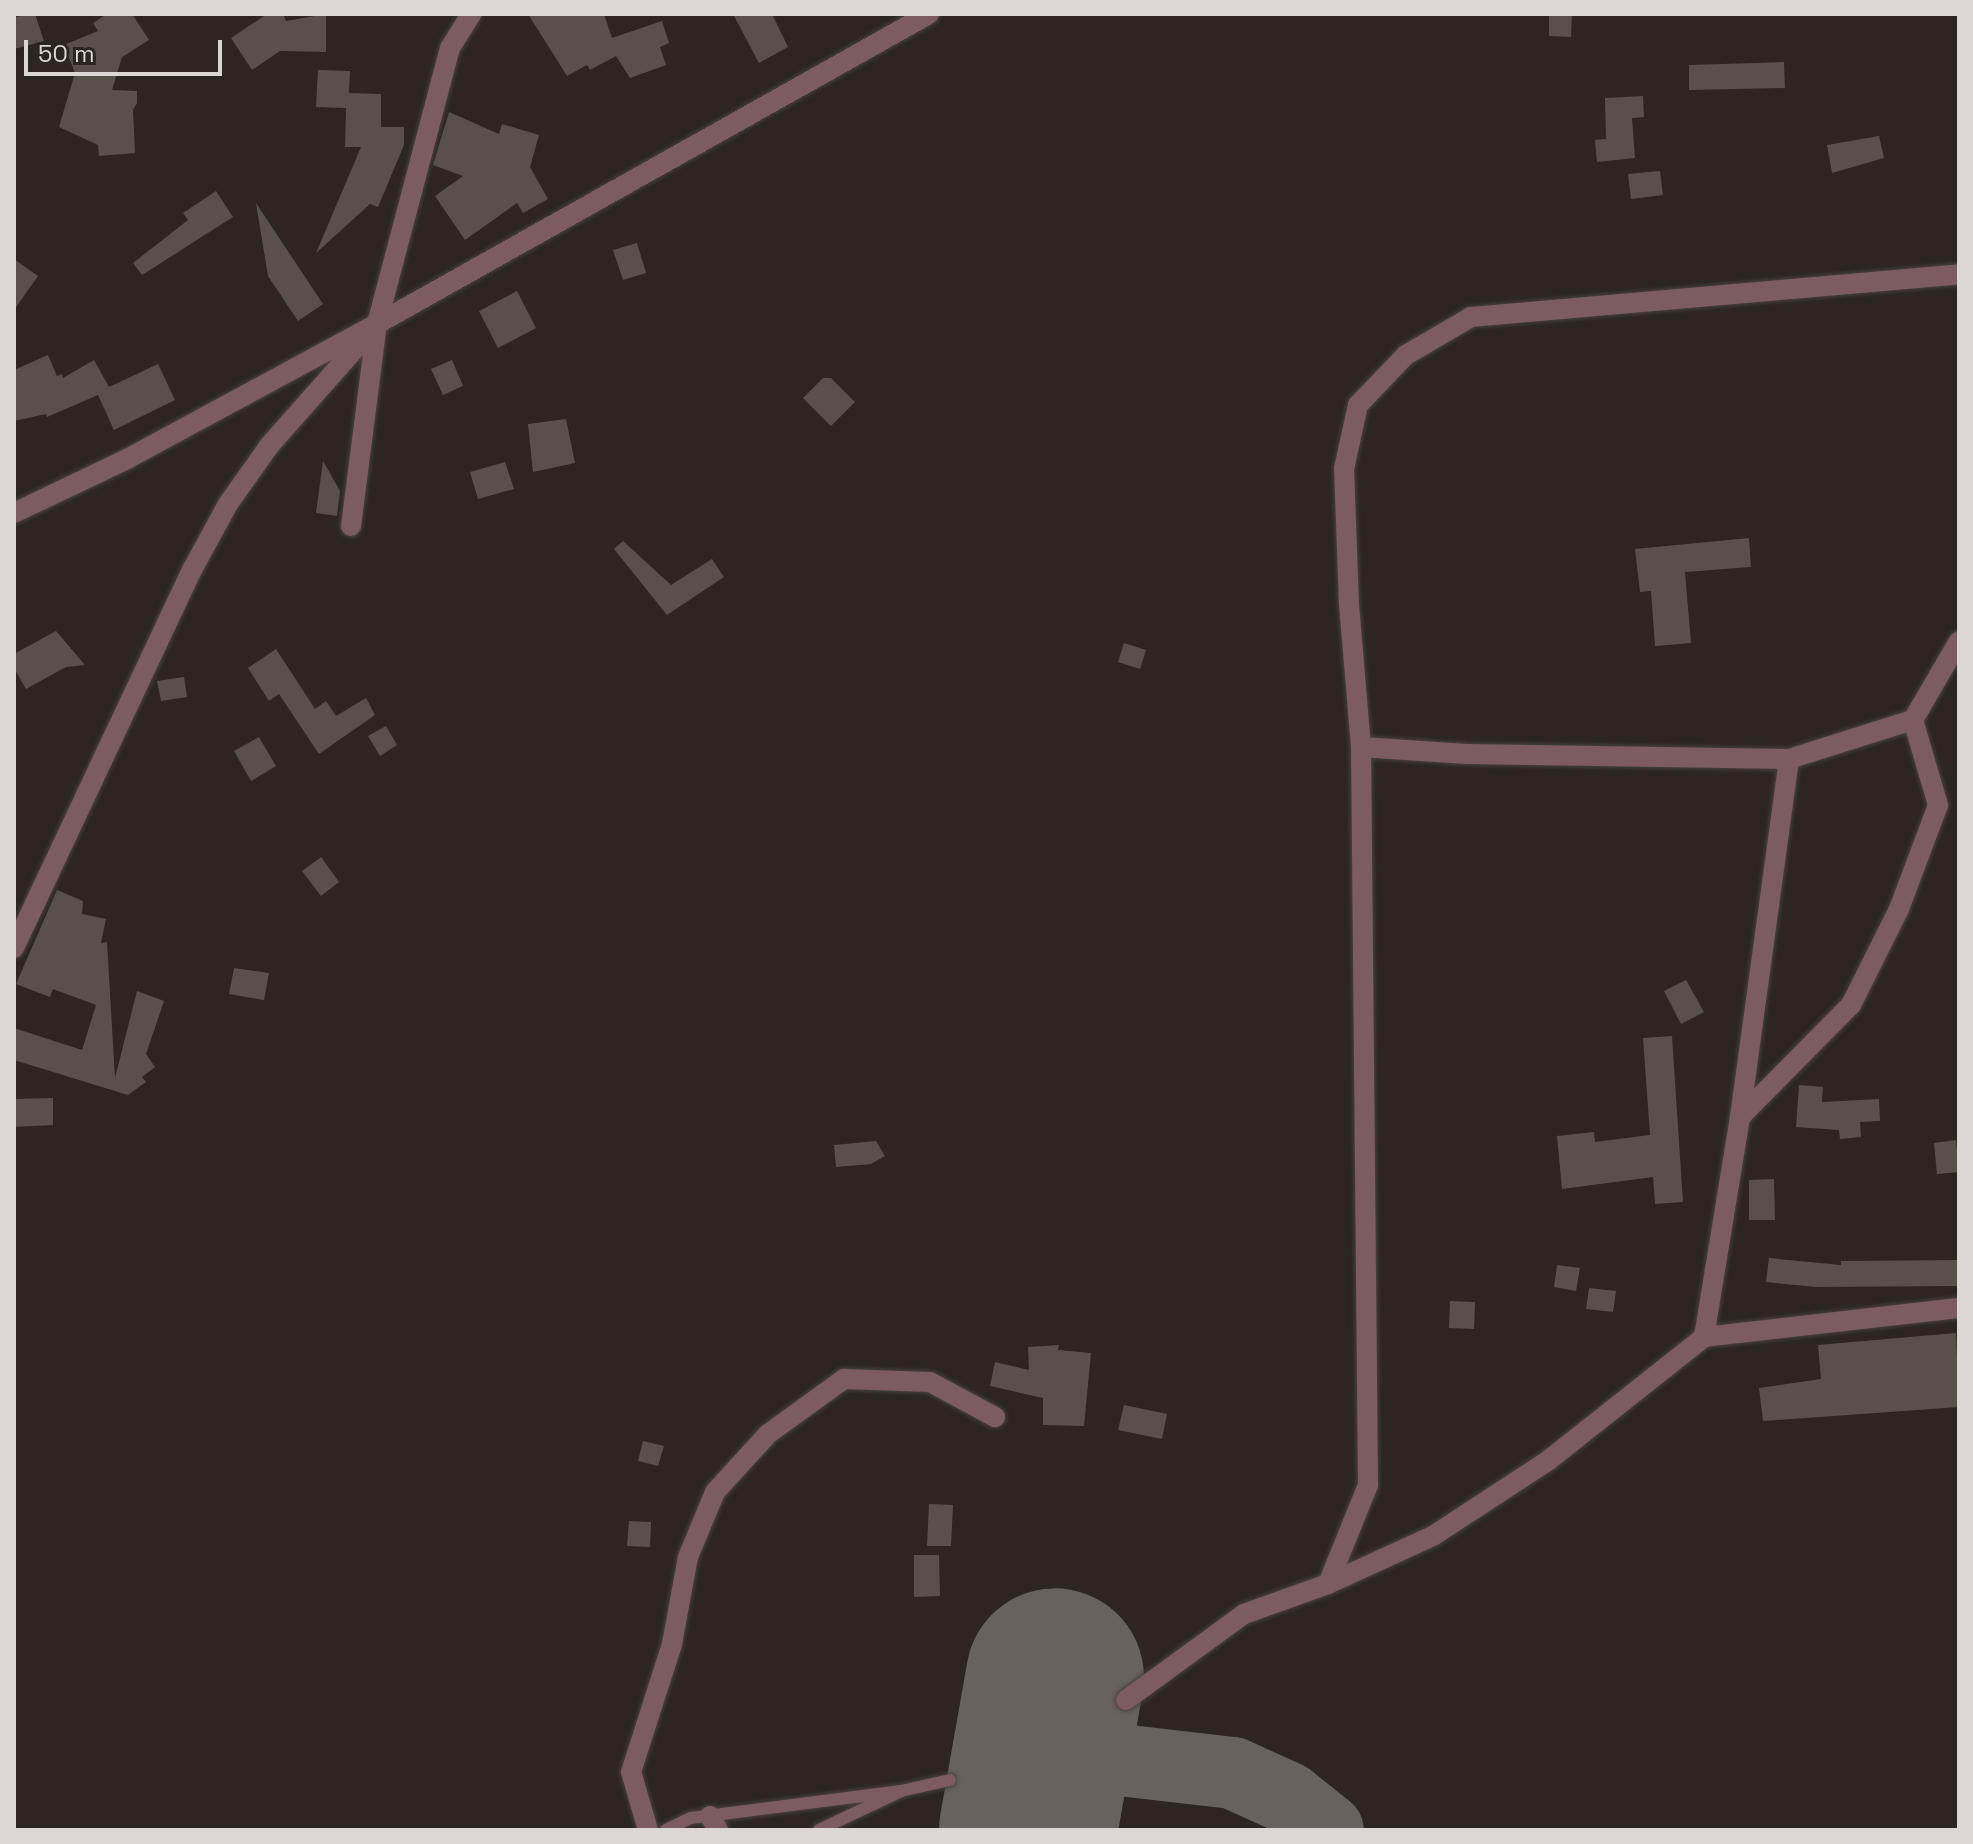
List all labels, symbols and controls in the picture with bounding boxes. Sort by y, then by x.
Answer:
scale bar [28,24,226,74]
text: 50 m [38,38,95,69]

